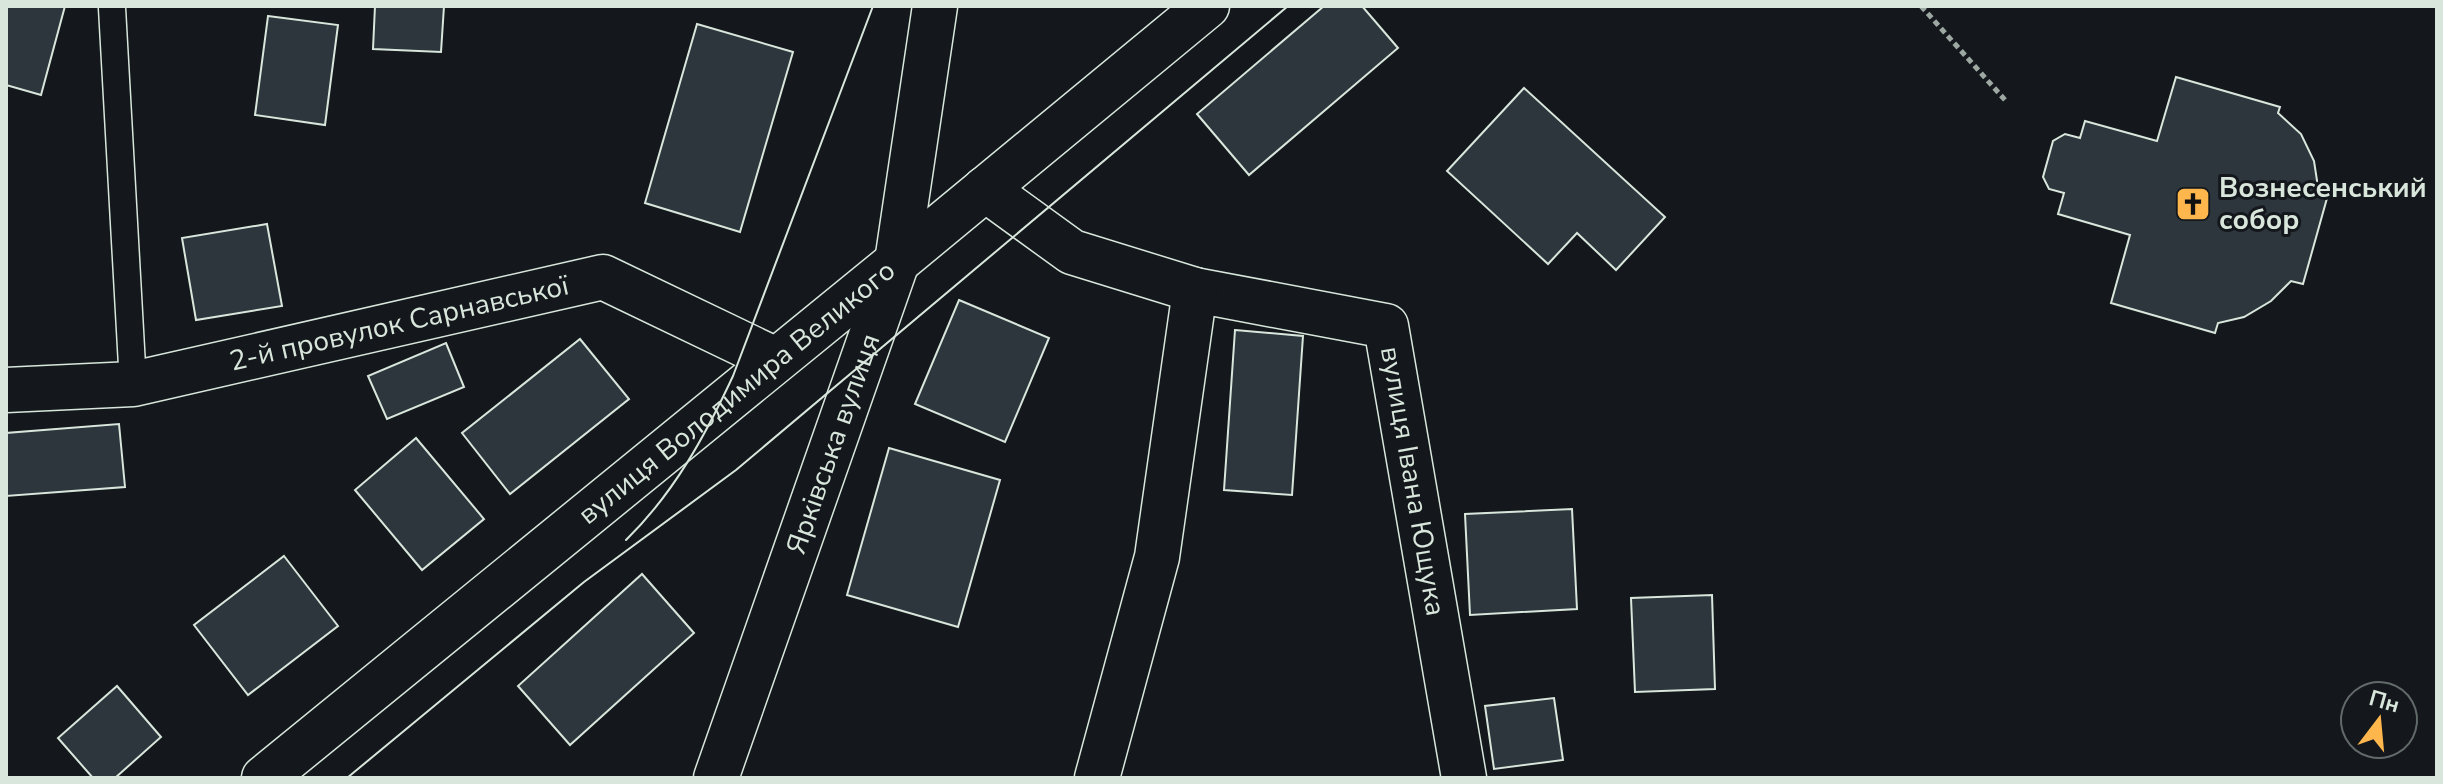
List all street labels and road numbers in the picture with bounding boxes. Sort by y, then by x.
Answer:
street label: вулиця Володимира Великого [570,252,903,533]
street label: 2-й провулок Сарнавської [226,266,574,380]
street label: Ярківська вулиця [777,329,889,559]
street label: вулиця Івана Ющука [1371,343,1455,619]

